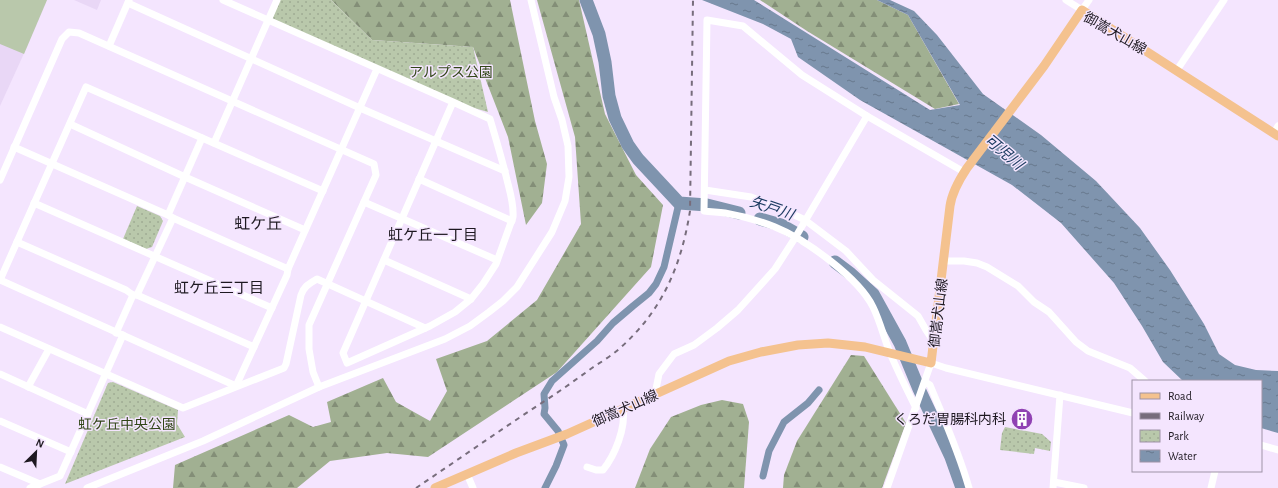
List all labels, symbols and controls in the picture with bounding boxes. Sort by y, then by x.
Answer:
street label: 御嵩犬山線 [1081,9,1149,57]
park label: アルプス公園 [409,65,493,80]
water label: 可児川 [982,131,1028,174]
water label: 矢戸川 [748,193,798,224]
district label: 虹ケ丘 [234,215,282,232]
district label: 虹ケ丘一丁目 [388,227,478,243]
street label: 御嵩犬山線 [927,277,950,349]
district label: 虹ケ丘三丁目 [174,280,264,296]
legend [1132,380,1262,472]
street label: 御嵩犬山線 [590,387,660,430]
text: Road [1168,390,1192,402]
building icon: くろだ胃腸科内科 [1009,406,1035,432]
text: Railway [1168,410,1204,423]
place label: くろだ胃腸科内科 [894,412,1006,427]
park label: 虹ケ丘中央公園 [78,417,176,432]
text: Park [1168,430,1189,442]
north arrow [16,432,56,472]
text: N [34,437,46,450]
text: Water [1168,450,1197,462]

